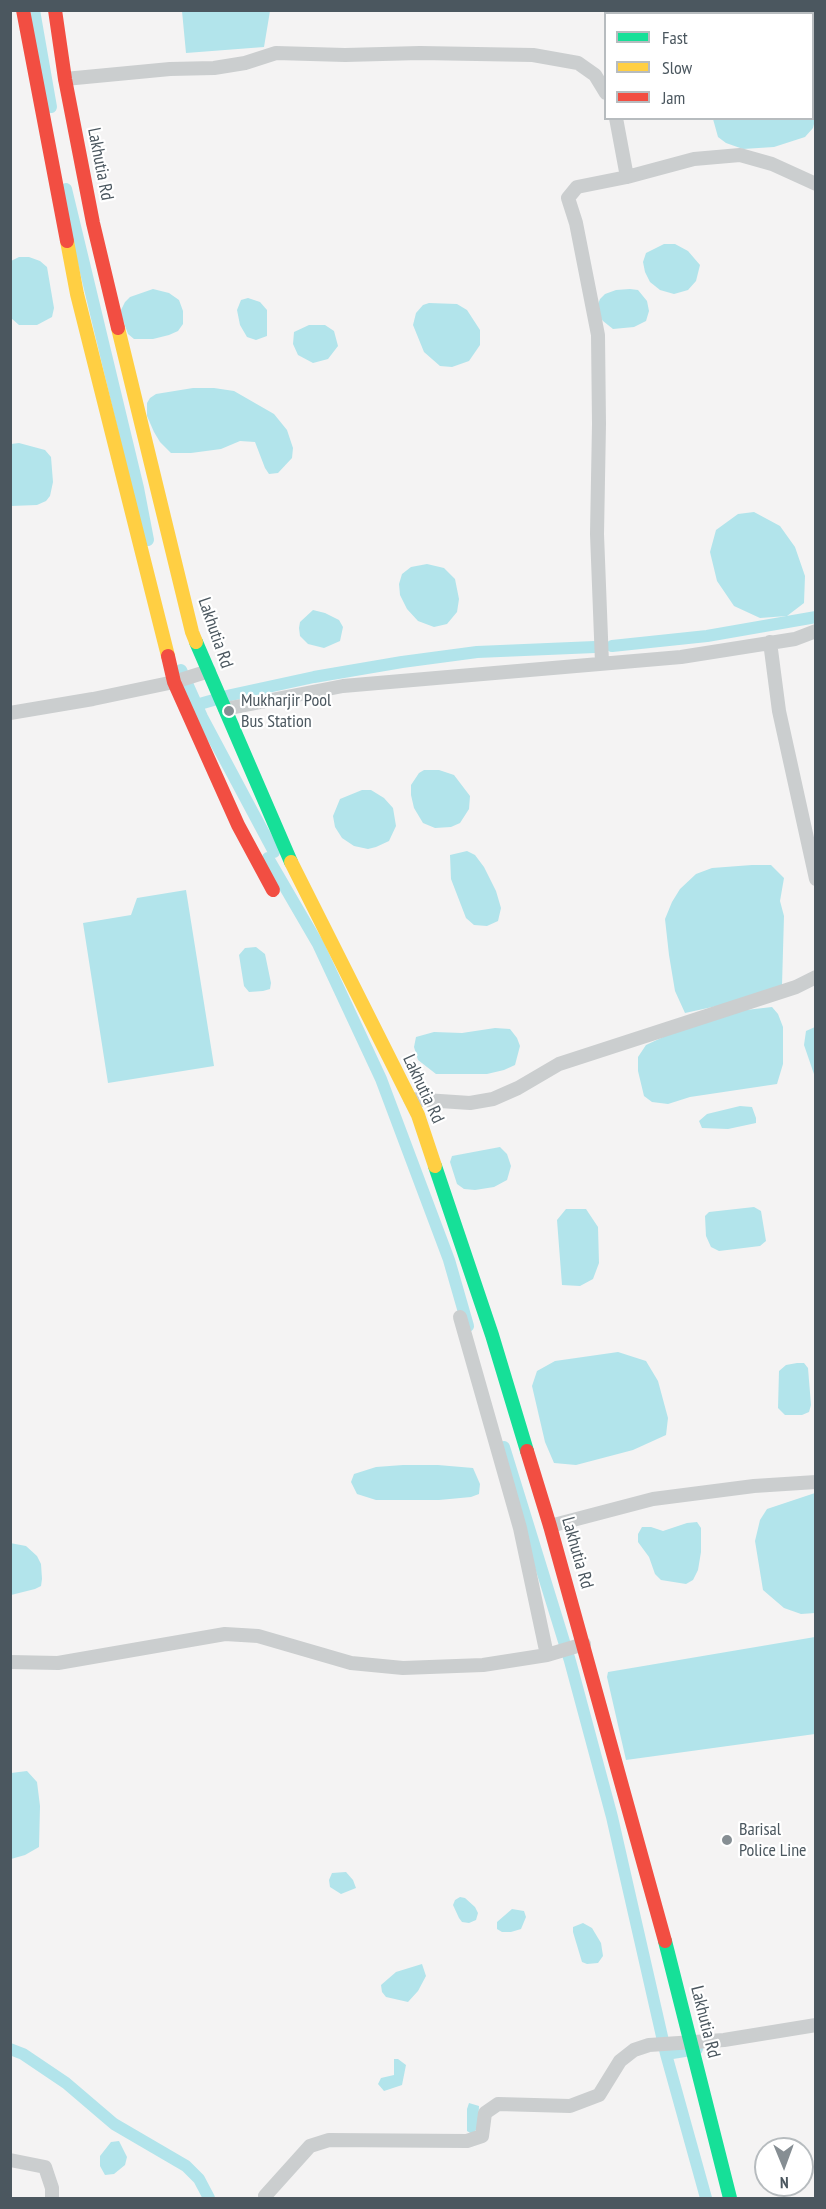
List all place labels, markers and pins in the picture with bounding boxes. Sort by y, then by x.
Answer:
place label: Mukharjir Pool Bus Station [241,690,331,732]
marker: Mukharjir Pool Bus Station [222,704,236,718]
place label: Barisal Police Line [739,1819,807,1862]
marker: Barisal Police Line [720,1833,734,1847]

